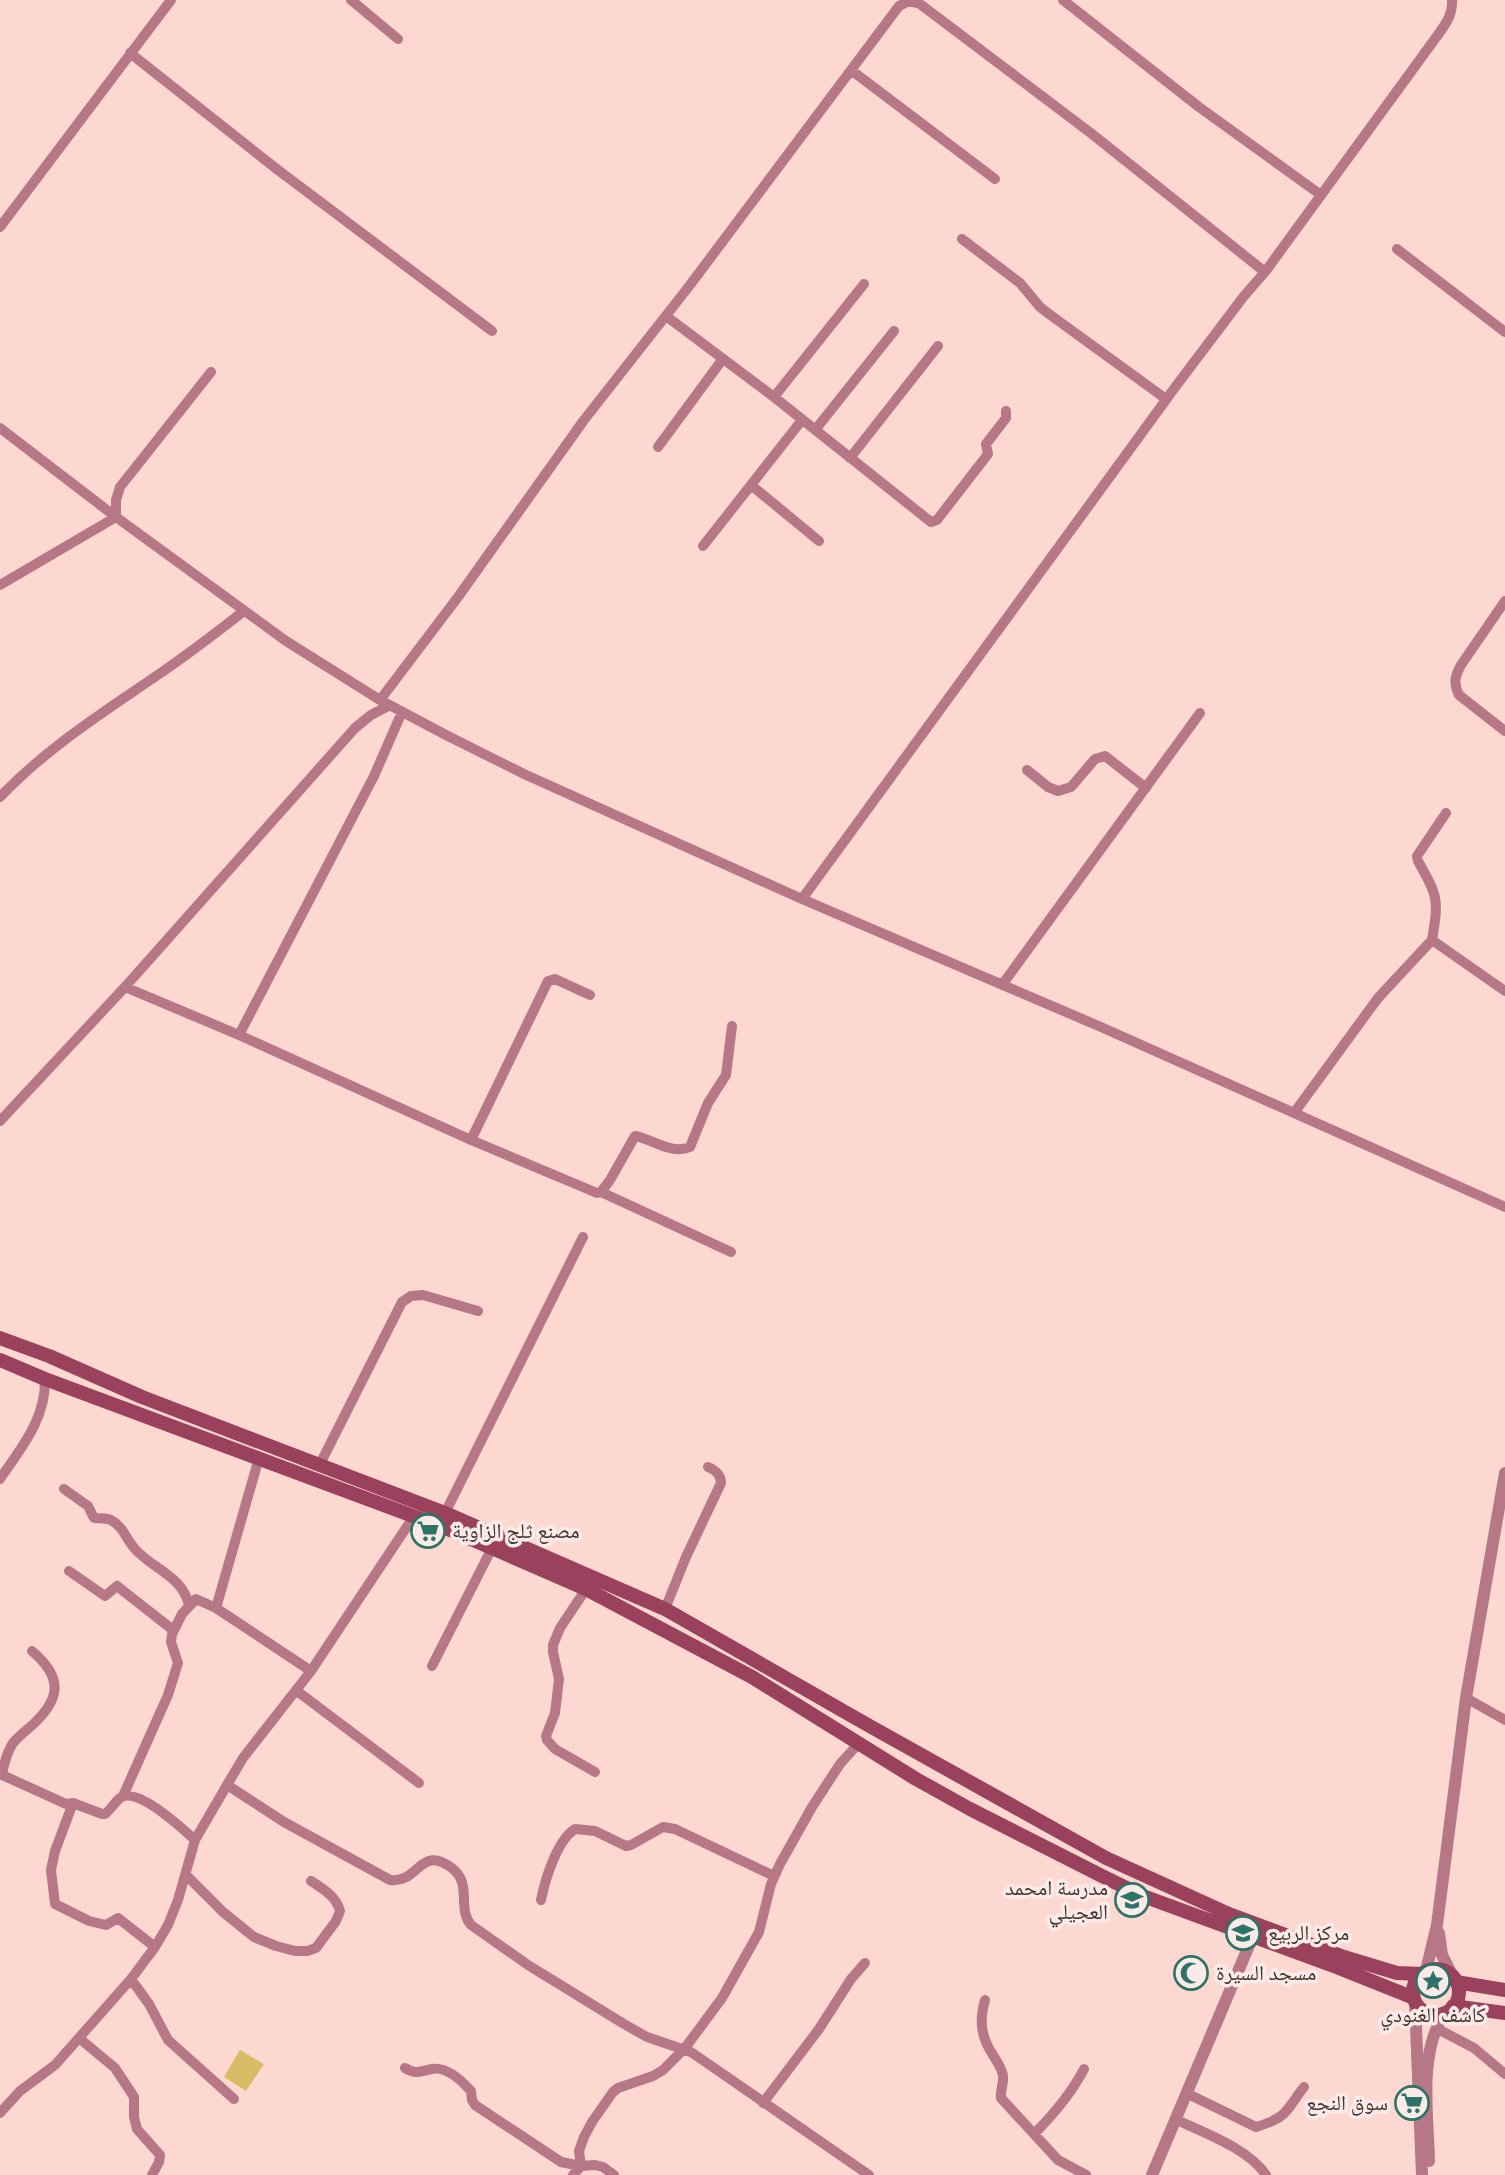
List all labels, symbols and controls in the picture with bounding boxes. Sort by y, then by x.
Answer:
supermarket icon: مصنع ثلج الزاوية [409,1512,447,1550]
place label: مصنع ثلج الزاوية [452,1519,580,1544]
place label: مدرسة امحمد العجيلي [1005,1876,1108,1928]
school or university icon: مدرسة امحمد العجيلي [1113,1881,1151,1919]
school or university icon: مركز الربيع [1224,1914,1262,1952]
place label: مركز الربيع [1268,1921,1349,1946]
mosque icon: مسجد السيرة [1172,1954,1210,1992]
place label: مسجد السيرة [1216,1961,1316,1985]
place icon: كاشف الغنودي [1414,1962,1452,2000]
place label: كاشف الغنودي [1380,2003,1486,2031]
supermarket icon: سوق النجع [1393,2084,1431,2122]
place label: سوق النجع [1306,2091,1388,2116]

